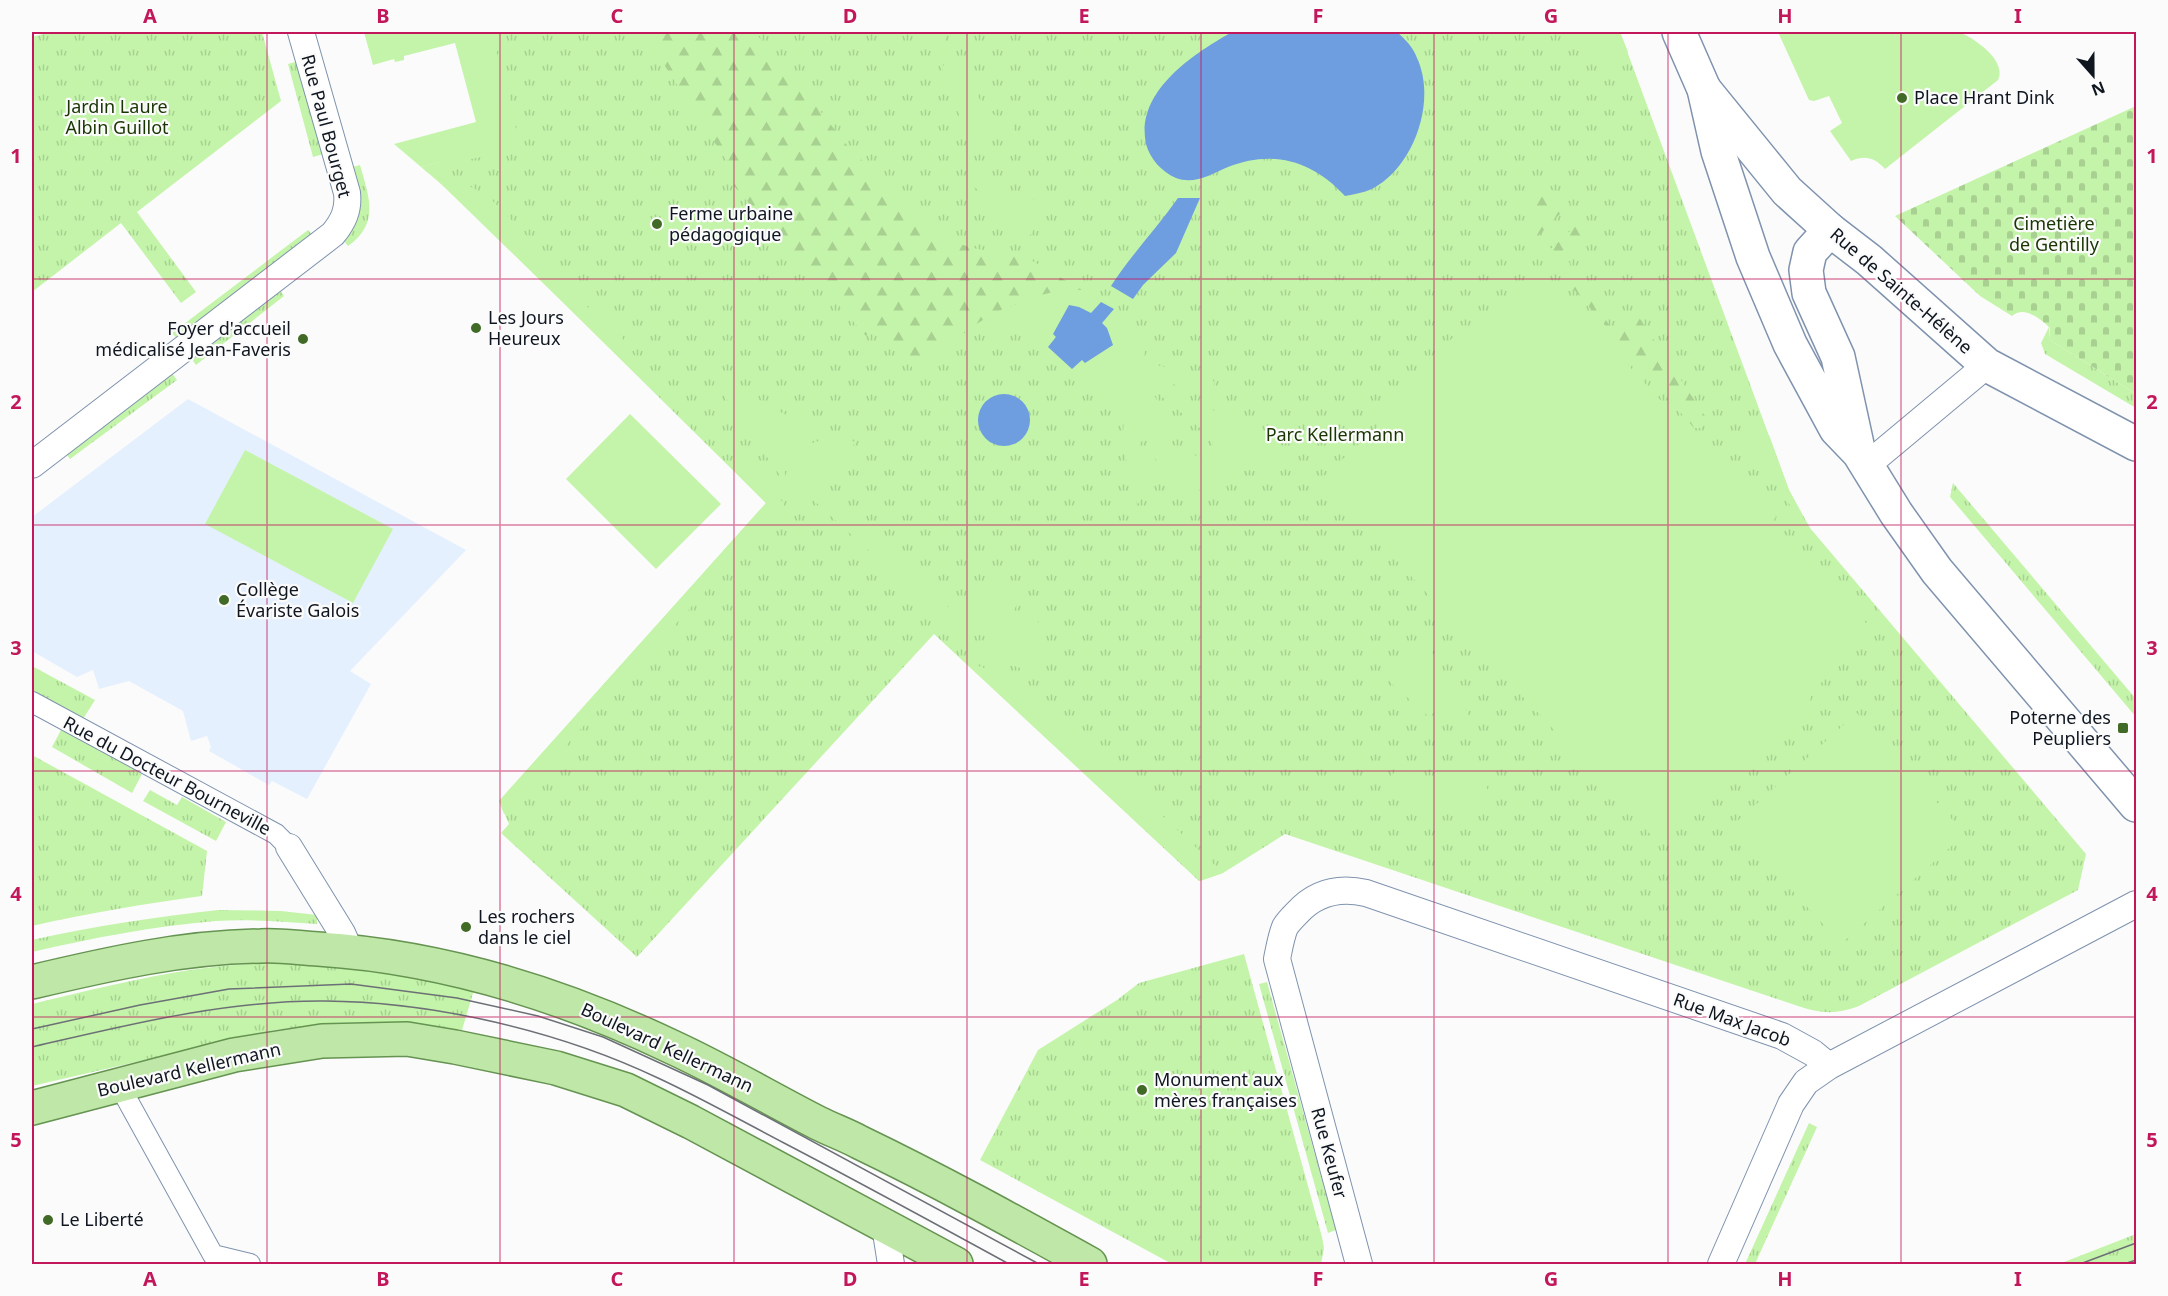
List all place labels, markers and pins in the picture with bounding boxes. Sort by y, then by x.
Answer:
place label: Place Hrant Dink [1914,85,2055,109]
marker: Place Hrant Dink [1895,91,1909,105]
place label: Ferme urbaine pédagogique [669,201,793,246]
marker: Ferme urbaine pédagogique [650,217,664,231]
place label: Les Jours Heureux [488,305,564,350]
place label: Foyer d'accueil médicalisé Jean-Faveris [95,316,291,361]
marker: Les Jours Heureux [469,321,483,335]
marker: Foyer d'accueil médicalisé Jean-Faveris [296,332,310,346]
place label: Collège Évariste Galois [236,577,359,622]
marker: Collège Évariste Galois [217,593,231,607]
place label: Poterne des Peupliers [2009,705,2111,750]
marker: Poterne des Peupliers [2116,721,2130,735]
place label: Les rochers dans le ciel [478,904,575,949]
marker: Les rochers dans le ciel [459,920,473,934]
place label: Monument aux mères françaises [1154,1067,1297,1112]
marker: Monument aux mères françaises [1135,1083,1149,1097]
place label: Le Liberté [60,1207,144,1231]
marker: Le Liberté [41,1213,55,1227]

